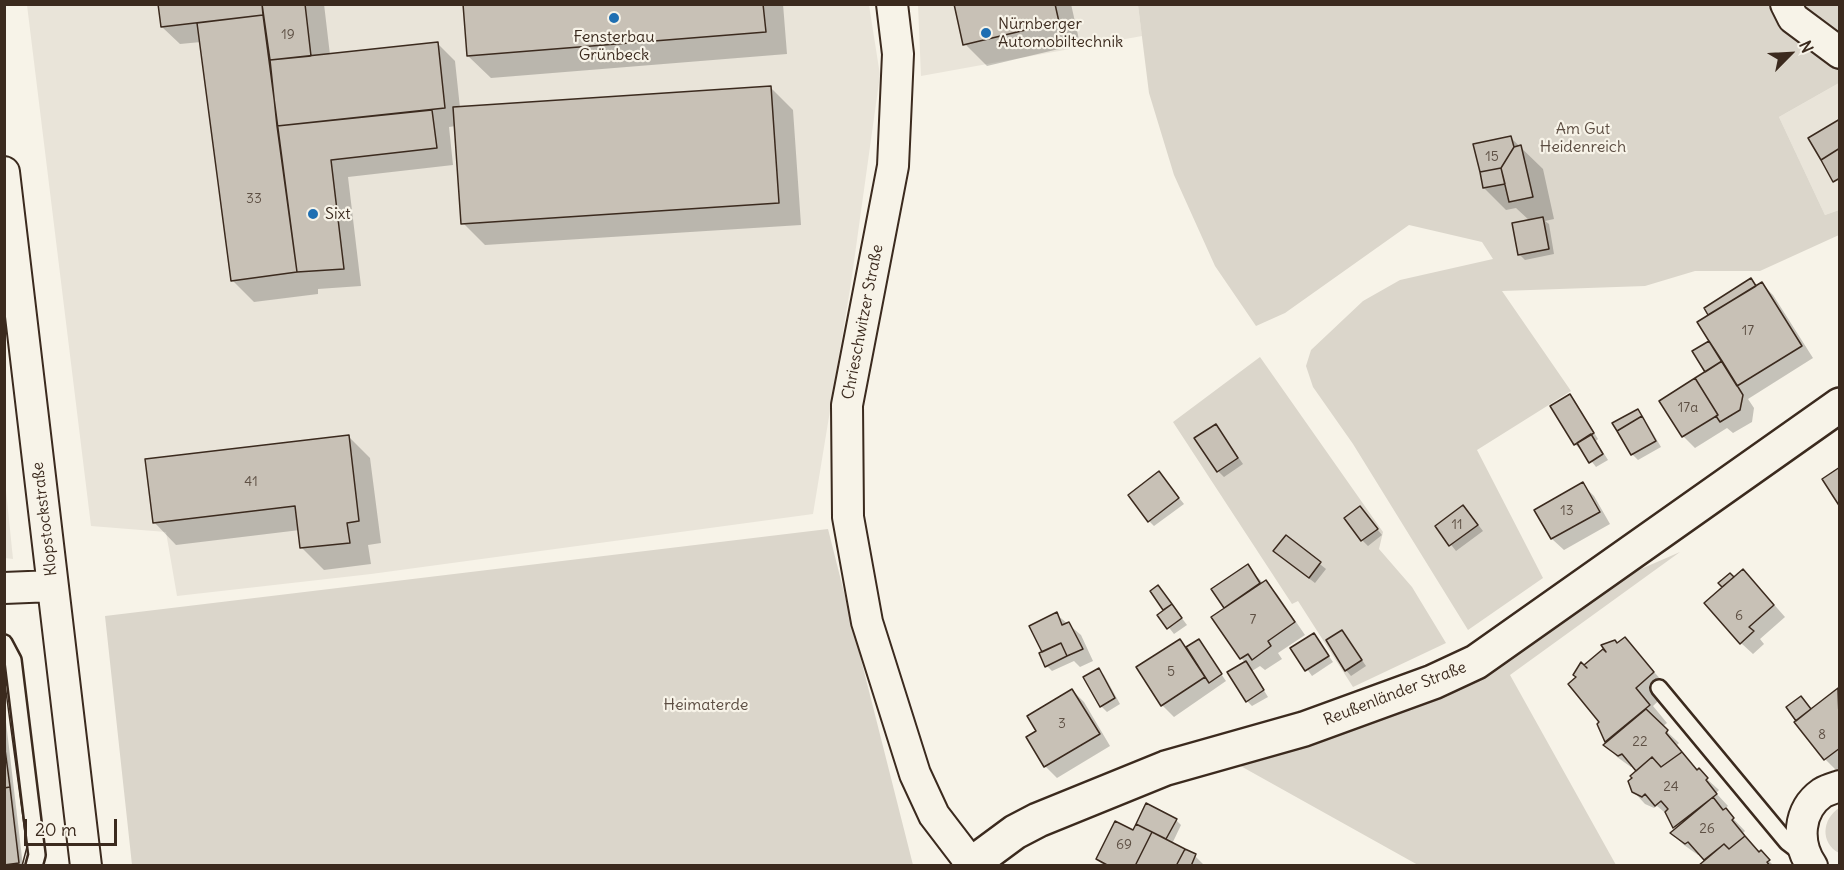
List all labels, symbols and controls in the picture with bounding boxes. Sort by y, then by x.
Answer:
marker: Fensterbau Grünbeck [607,11,621,25]
place label: Nürnberger Automobiltechnik [998,14,1123,52]
north arrow [1760,24,1820,84]
marker: Nürnberger Automobiltechnik [979,26,993,40]
house number: 19 [281,27,295,43]
place label: Fensterbau Grünbeck [574,27,654,65]
text: N [1795,38,1818,56]
park label: Am Gut Heidenreich [1540,119,1626,157]
house number: 15 [1485,149,1499,165]
house number: 33 [246,191,262,207]
place label: Sixt [325,204,351,224]
marker: Sixt [306,207,320,221]
street label: Chrieschwitzer Straße [839,243,887,401]
house number: 17 [1742,323,1754,339]
house number: 17a [1678,400,1698,416]
street label: Klopstockstraße [28,461,62,577]
house number: 41 [244,474,258,490]
house number: 13 [1560,503,1574,519]
house number: 11 [1451,517,1463,533]
house number: 6 [1735,608,1743,624]
house number: 7 [1250,612,1256,628]
street label: Reußenländer Straße [1321,658,1469,730]
house number: 5 [1167,664,1175,680]
park label: Heimaterde [664,695,748,715]
house number: 3 [1058,716,1066,732]
house number: 8 [1818,727,1826,743]
house number: 22 [1632,734,1648,750]
house number: 24 [1663,779,1679,795]
scale bar [27,807,120,845]
text: 20 m [35,818,77,841]
house number: 26 [1699,821,1715,837]
house number: 69 [1116,837,1132,853]

